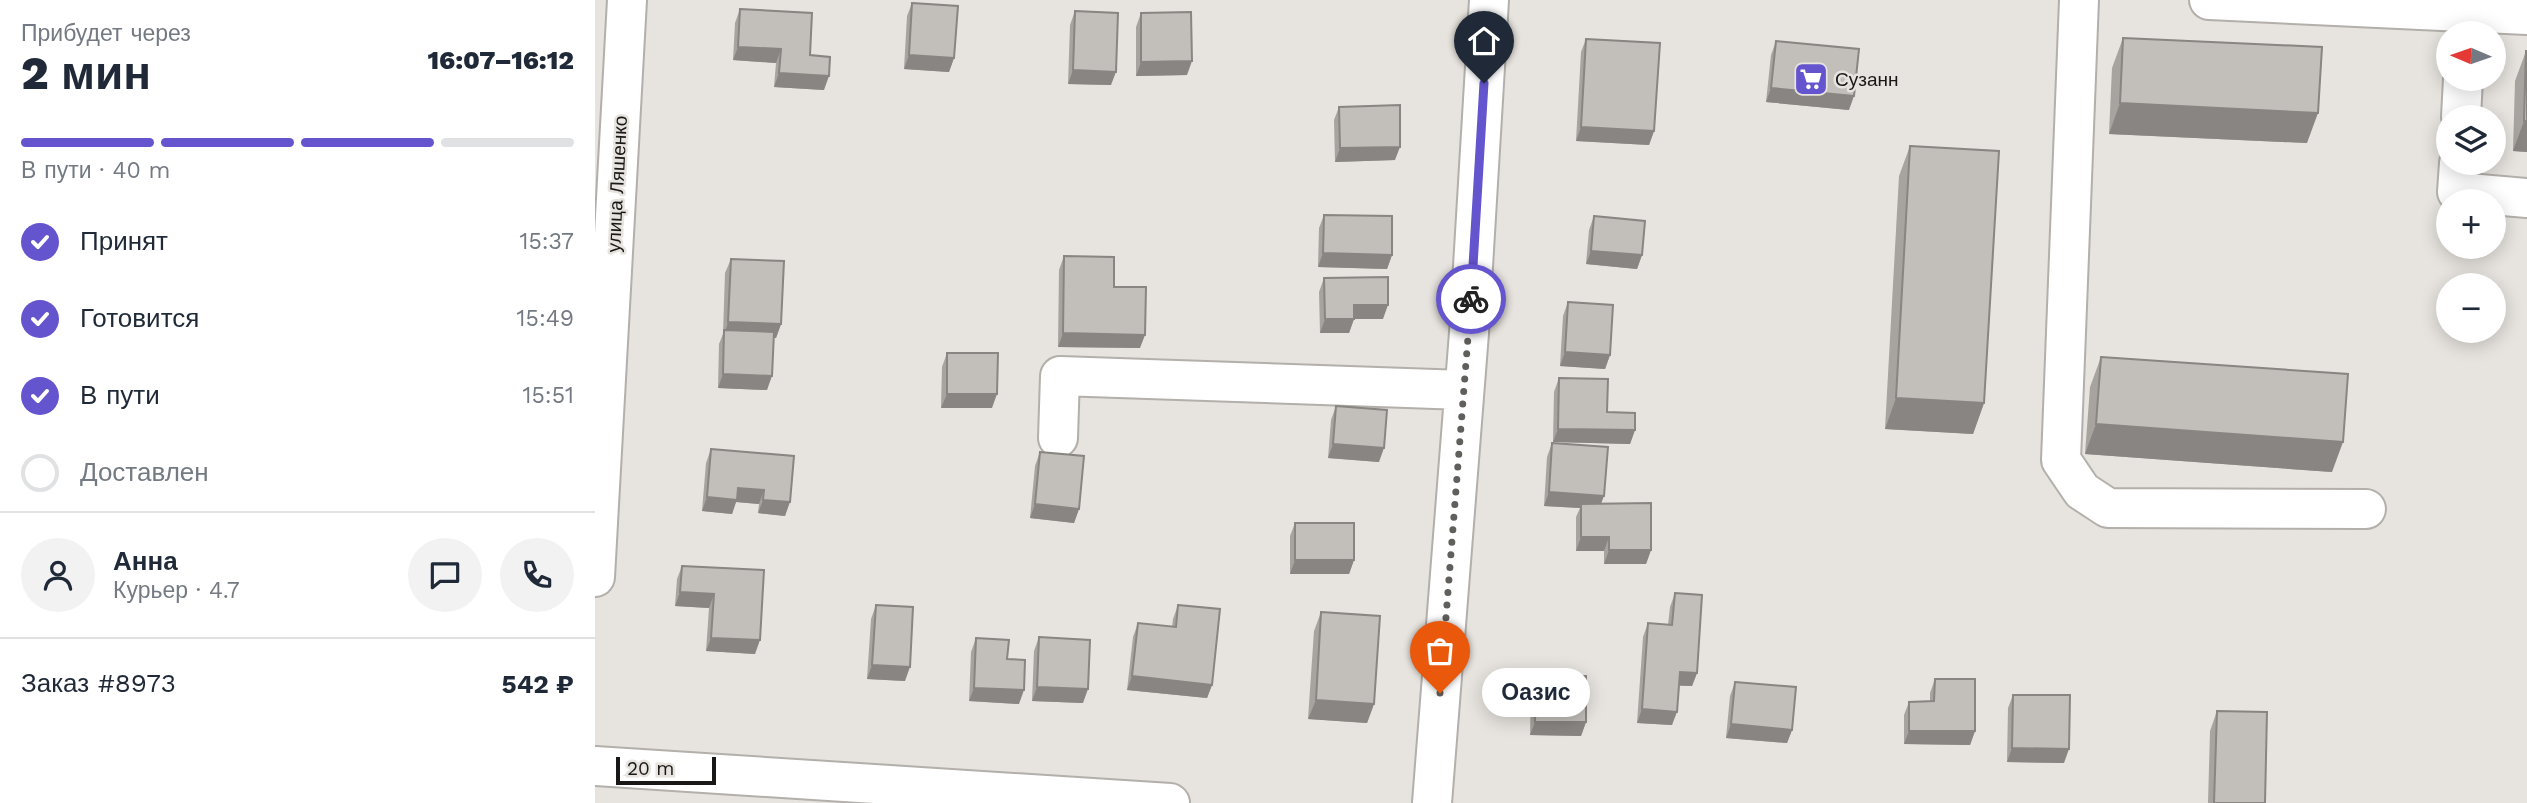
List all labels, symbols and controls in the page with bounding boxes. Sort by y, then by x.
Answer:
pin [1454,11,1514,83]
text: Прибудет через [21,20,191,47]
north arrow [2436,21,2506,91]
map controls [2436,21,2506,343]
icon: home [1465,22,1503,60]
text: 16:07–16:12 [428,45,574,75]
text: 2 мин [21,46,151,100]
supermarket icon: Сузанн [1792,60,1830,98]
place label: Сузанн [1835,68,1899,91]
button: layers [2436,105,2506,175]
street label: улица Ляшенко [602,115,632,253]
text: В пути · 40 m [21,157,171,184]
button: + [2436,189,2506,259]
icon: check [21,223,59,261]
text: Принят [80,226,168,256]
text: 15:37 [519,228,574,255]
courier [1436,264,1506,334]
button: − [2436,273,2506,343]
icon: bike [1452,280,1490,318]
icon: check [21,300,59,338]
text: Готовится [80,303,199,333]
text: 15:49 [517,305,574,332]
icon: check [21,377,59,415]
text: В пути [80,380,160,410]
text: 15:51 [522,382,574,409]
text: Доставлен [80,457,209,487]
button: person [21,538,95,612]
button: chat [408,538,482,612]
button: phone [500,538,574,612]
text: Анна [113,546,178,576]
text: Курьер · 4.7 [113,577,240,604]
pin [1410,621,1470,693]
icon: bag [1421,632,1459,670]
text: Заказ #8973 [21,668,176,698]
callout: Оазис [1482,668,1591,718]
text: 542 ₽ [502,669,574,699]
text: Оазис [1501,679,1571,706]
scale bar [616,754,716,786]
text: 20 m [627,757,674,780]

